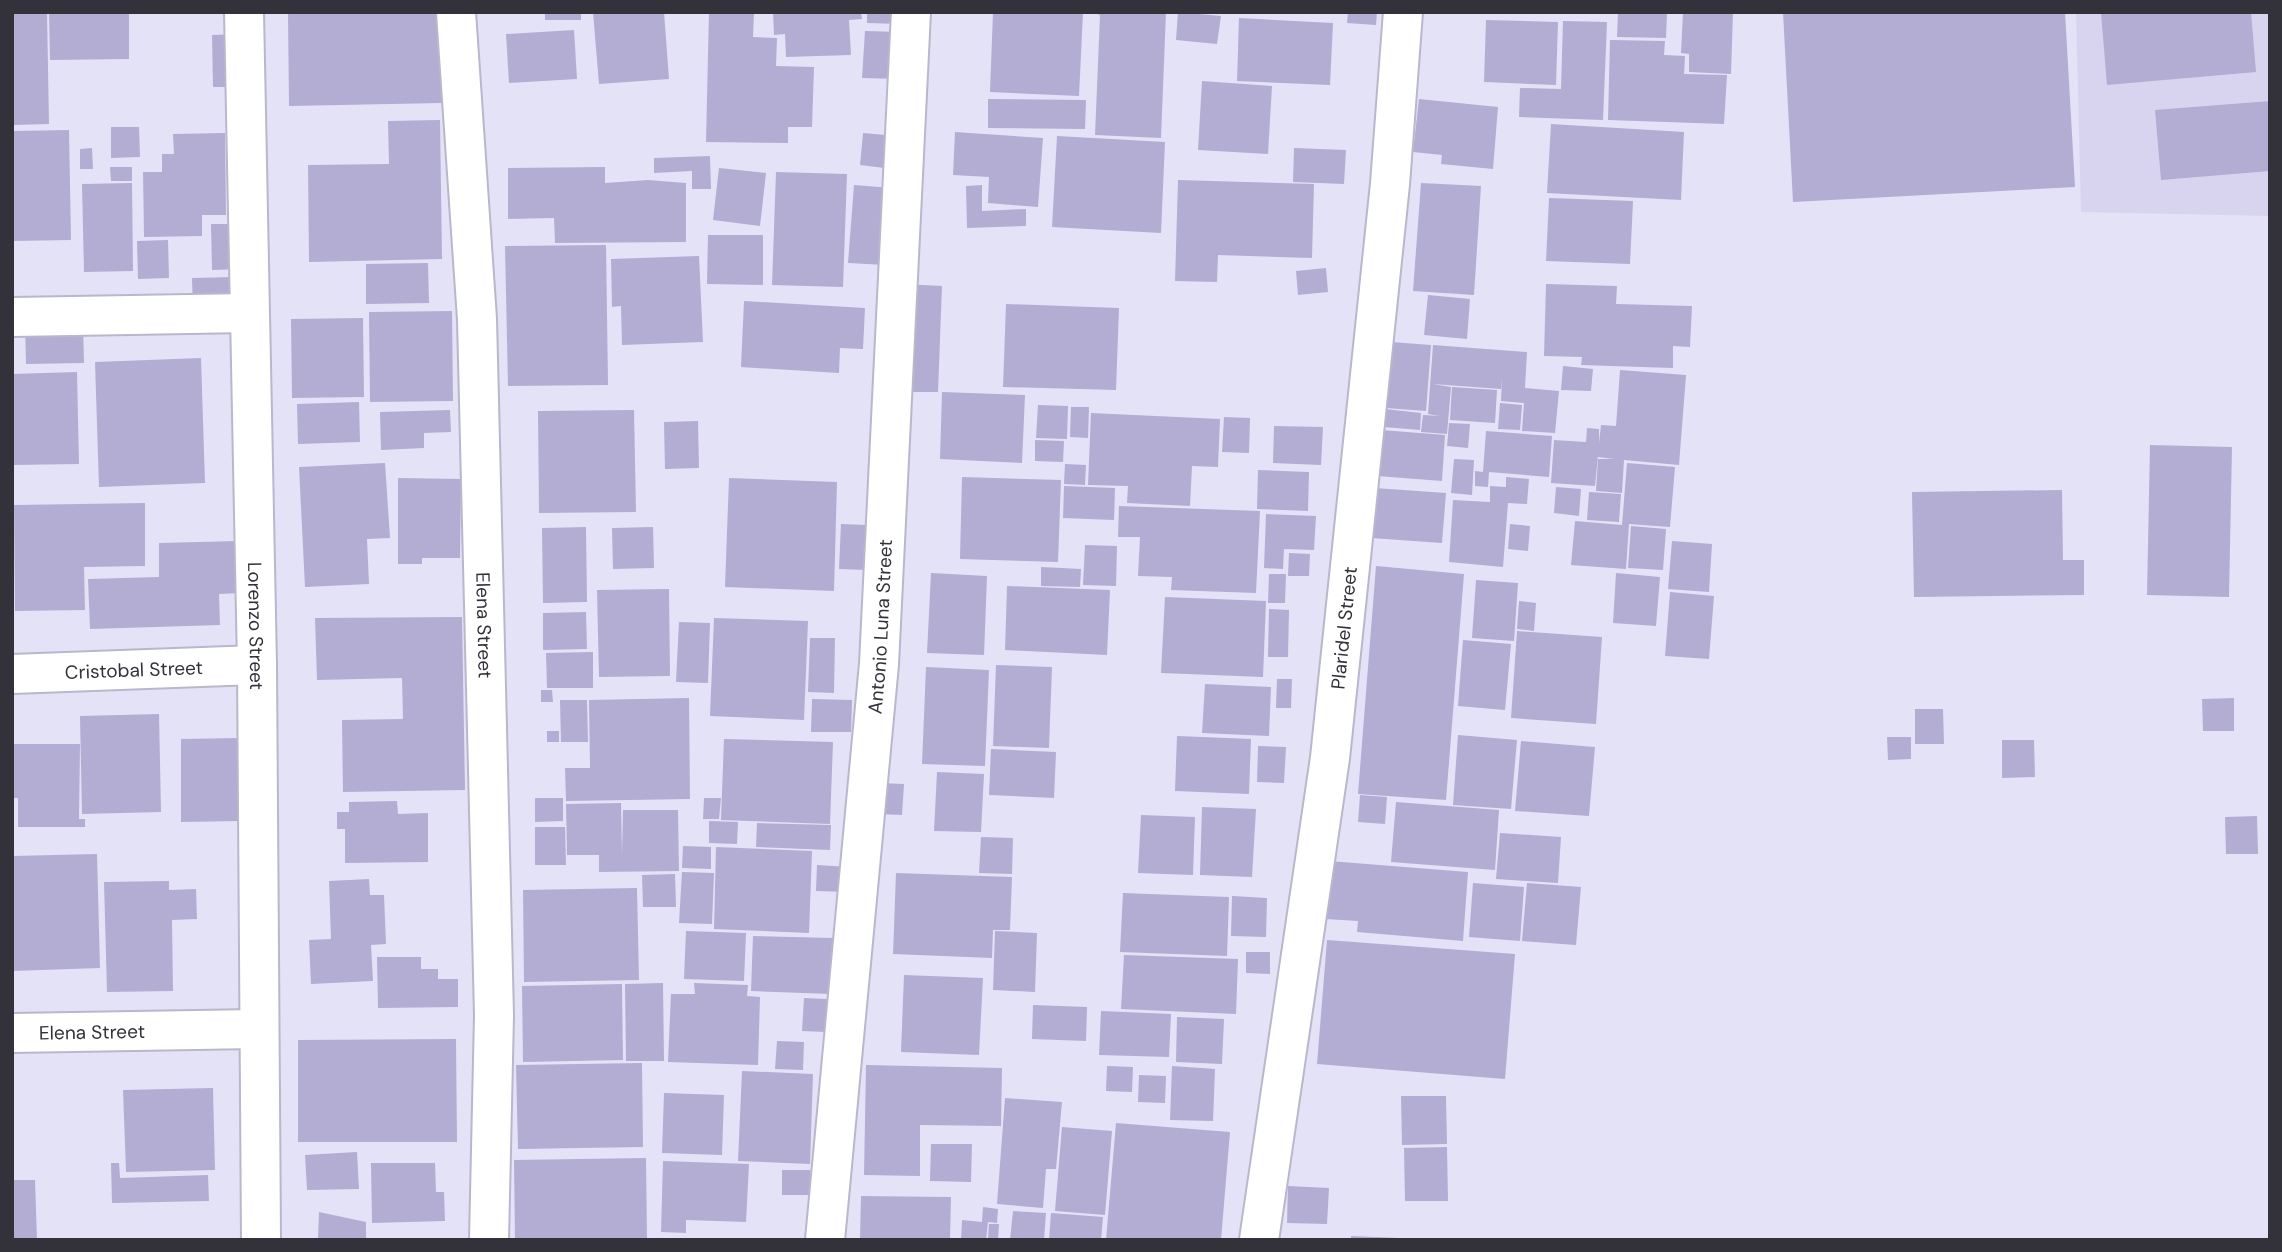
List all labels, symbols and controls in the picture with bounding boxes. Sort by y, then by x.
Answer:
street label: Antonio Luna Street [862,539,898,715]
street label: Lorenzo Street [242,562,269,690]
street label: Plaridel Street [1325,565,1363,690]
street label: Elena Street [470,572,498,678]
street label: Cristobal Street [64,655,203,685]
street label: Elena Street [39,1019,145,1046]

